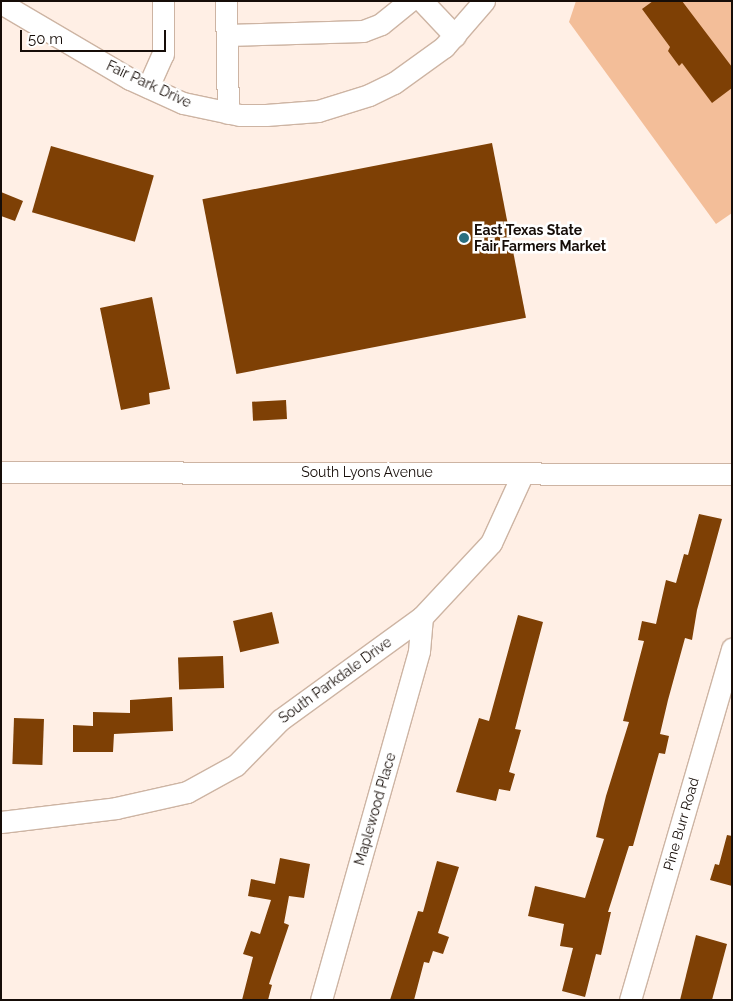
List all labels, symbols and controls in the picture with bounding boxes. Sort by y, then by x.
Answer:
scale bar [22,20,169,52]
text: 50 m [28,30,63,48]
street label: Fair Park Drive [104,57,194,111]
place label: East Texas State Fair Farmers Market [474,222,606,254]
marker: East Texas State Fair Farmers Market [458,232,470,244]
street label: South Lyons Avenue [301,464,433,480]
street label: South Parkdale Drive [275,633,395,727]
street label: Maplewood Place [351,751,399,867]
street label: Pine Burr Road [660,775,702,873]

